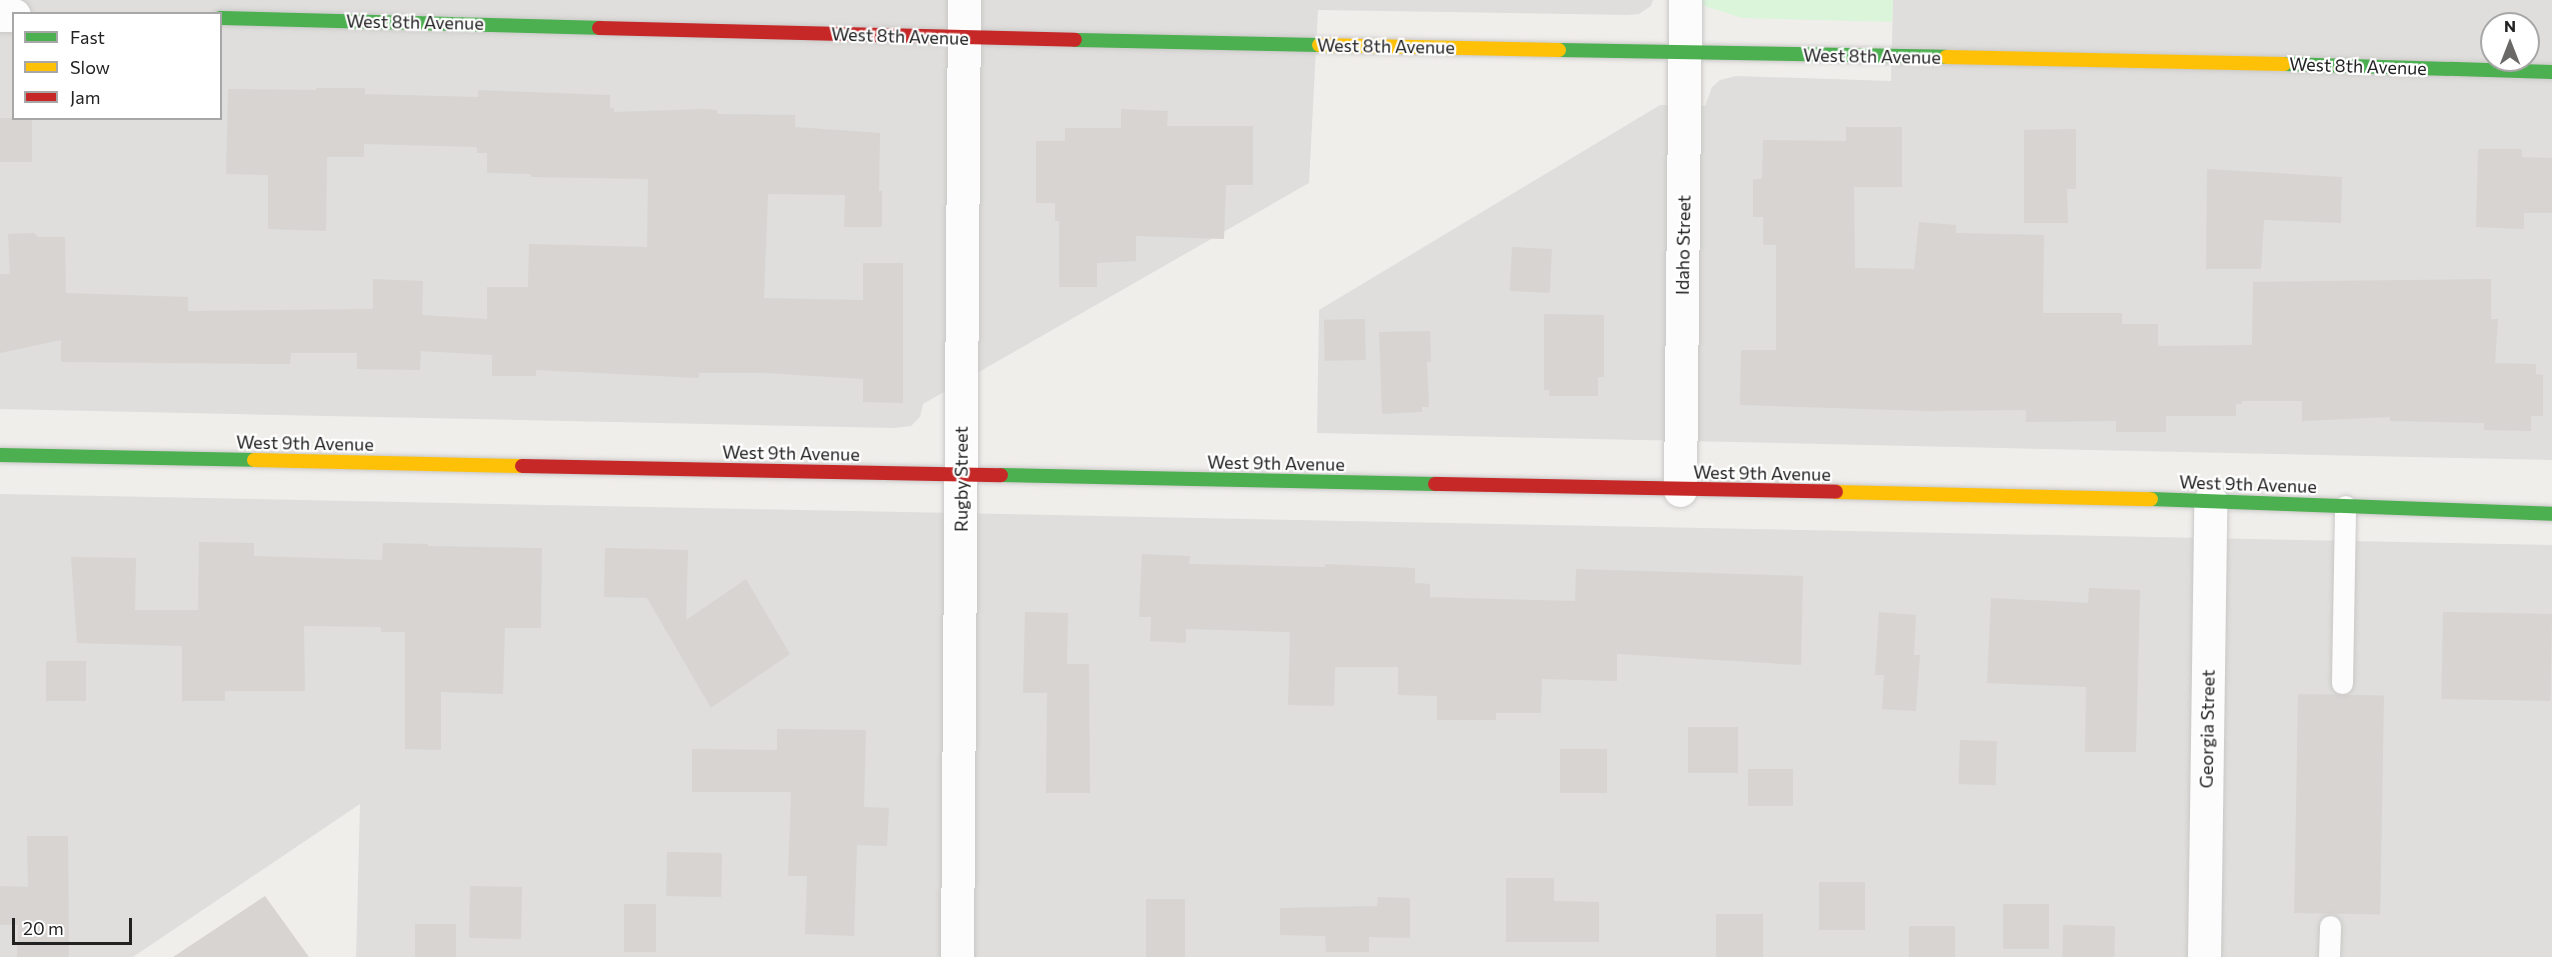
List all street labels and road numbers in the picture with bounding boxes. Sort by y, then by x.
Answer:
street label: West 8th Avenue [346,10,484,34]
street label: West 8th Avenue [831,23,969,49]
street label: West 8th Avenue [1317,34,1455,58]
street label: West 8th Avenue [1803,44,1941,68]
street label: West 8th Avenue [2289,53,2427,79]
street label: Idaho Street [1671,195,1695,295]
street label: Rugby Street [950,426,972,532]
street label: West 9th Avenue [236,431,374,455]
street label: West 9th Avenue [722,441,860,465]
street label: West 9th Avenue [1207,451,1345,475]
street label: West 9th Avenue [1693,461,1831,485]
street label: West 9th Avenue [2179,471,2317,497]
street label: Georgia Street [2195,669,2219,789]

